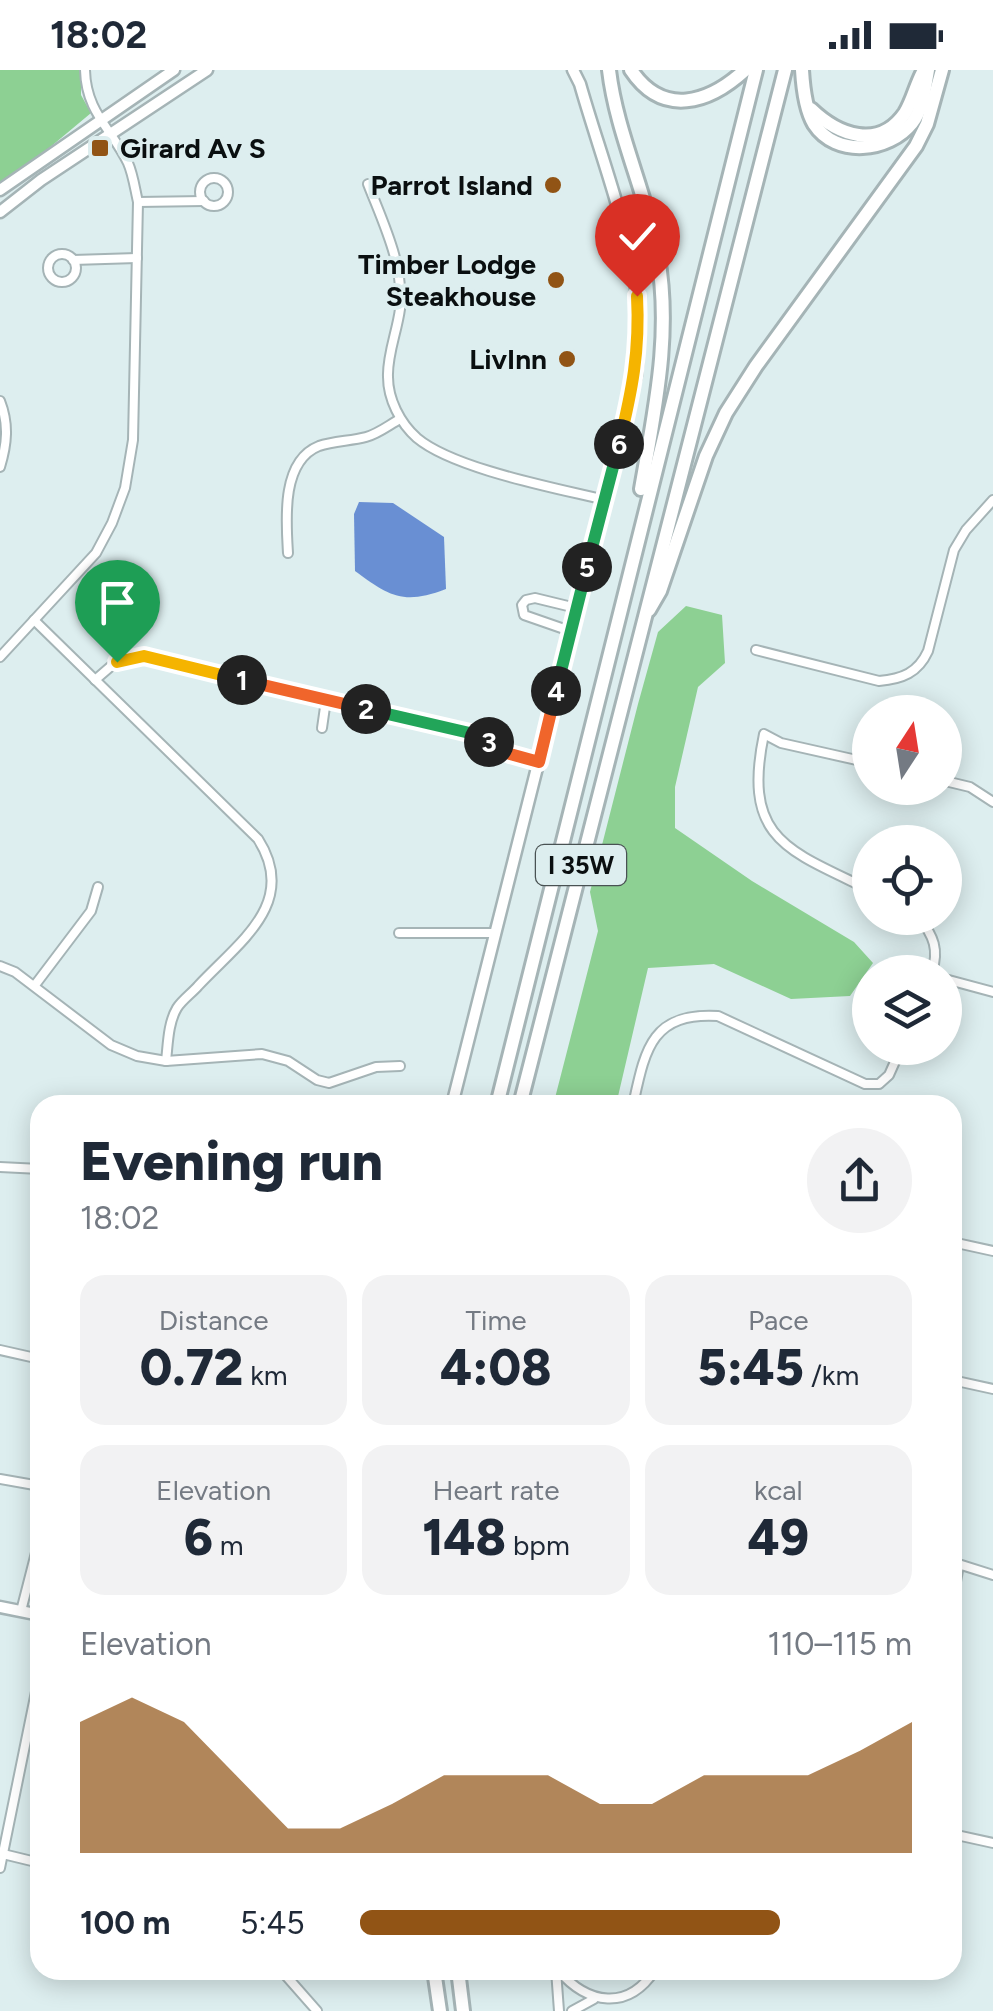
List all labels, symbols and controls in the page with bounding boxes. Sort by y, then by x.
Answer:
text: 18:02 [50,12,147,58]
place label: Girard Av S [120,131,266,165]
marker: Girard Av S [89,137,111,159]
place label: Parrot Island [371,168,533,202]
marker: Parrot Island [542,174,564,196]
pin [595,194,680,297]
icon: check [610,209,665,264]
place label: Timber Lodge Steakhouse [358,247,536,313]
marker: Timber Lodge Steakhouse [545,269,567,291]
place label: LivInn [469,342,547,376]
marker: LivInn [556,348,578,370]
pin: 6 [594,419,644,469]
text: 6 [611,427,627,461]
pin: 5 [562,542,612,592]
text: 5 [579,550,595,584]
pin [75,560,160,663]
icon: arrive [90,575,145,630]
pin: 1 [217,655,267,705]
text: 1 [236,663,248,697]
pin: 4 [531,666,581,716]
text: 4 [547,674,565,708]
pin: 2 [341,684,391,734]
text: 2 [358,692,374,726]
north arrow [852,695,962,805]
map controls [852,695,962,1065]
pin: 3 [464,717,514,767]
text: 3 [481,725,497,759]
button: locate [852,825,962,935]
road number: I 35W [536,845,626,885]
button: layers [852,955,962,1065]
text: Evening run [80,1128,383,1194]
button: share [807,1128,912,1233]
text: 18:02 [80,1199,159,1237]
text: Distance [159,1303,269,1337]
text: Time [465,1303,527,1337]
text: Pace [748,1303,809,1337]
text: 0.72 [140,1337,243,1398]
text: 4:08 [440,1337,552,1398]
text: 5:45 [697,1337,804,1398]
text: km [243,1358,288,1392]
text: /km [804,1358,859,1392]
text: Elevation [156,1473,271,1507]
text: Heart rate [432,1473,560,1507]
text: kcal [754,1473,803,1507]
text: 6 [184,1507,213,1568]
text: 148 [422,1507,506,1568]
text: 49 [748,1507,809,1568]
text: m [213,1528,244,1562]
text: bpm [506,1528,570,1562]
text: Elevation [80,1625,212,1663]
text: 110–115 m [767,1625,912,1663]
text: 100 m [80,1904,171,1942]
text: 5:45 [240,1904,305,1942]

